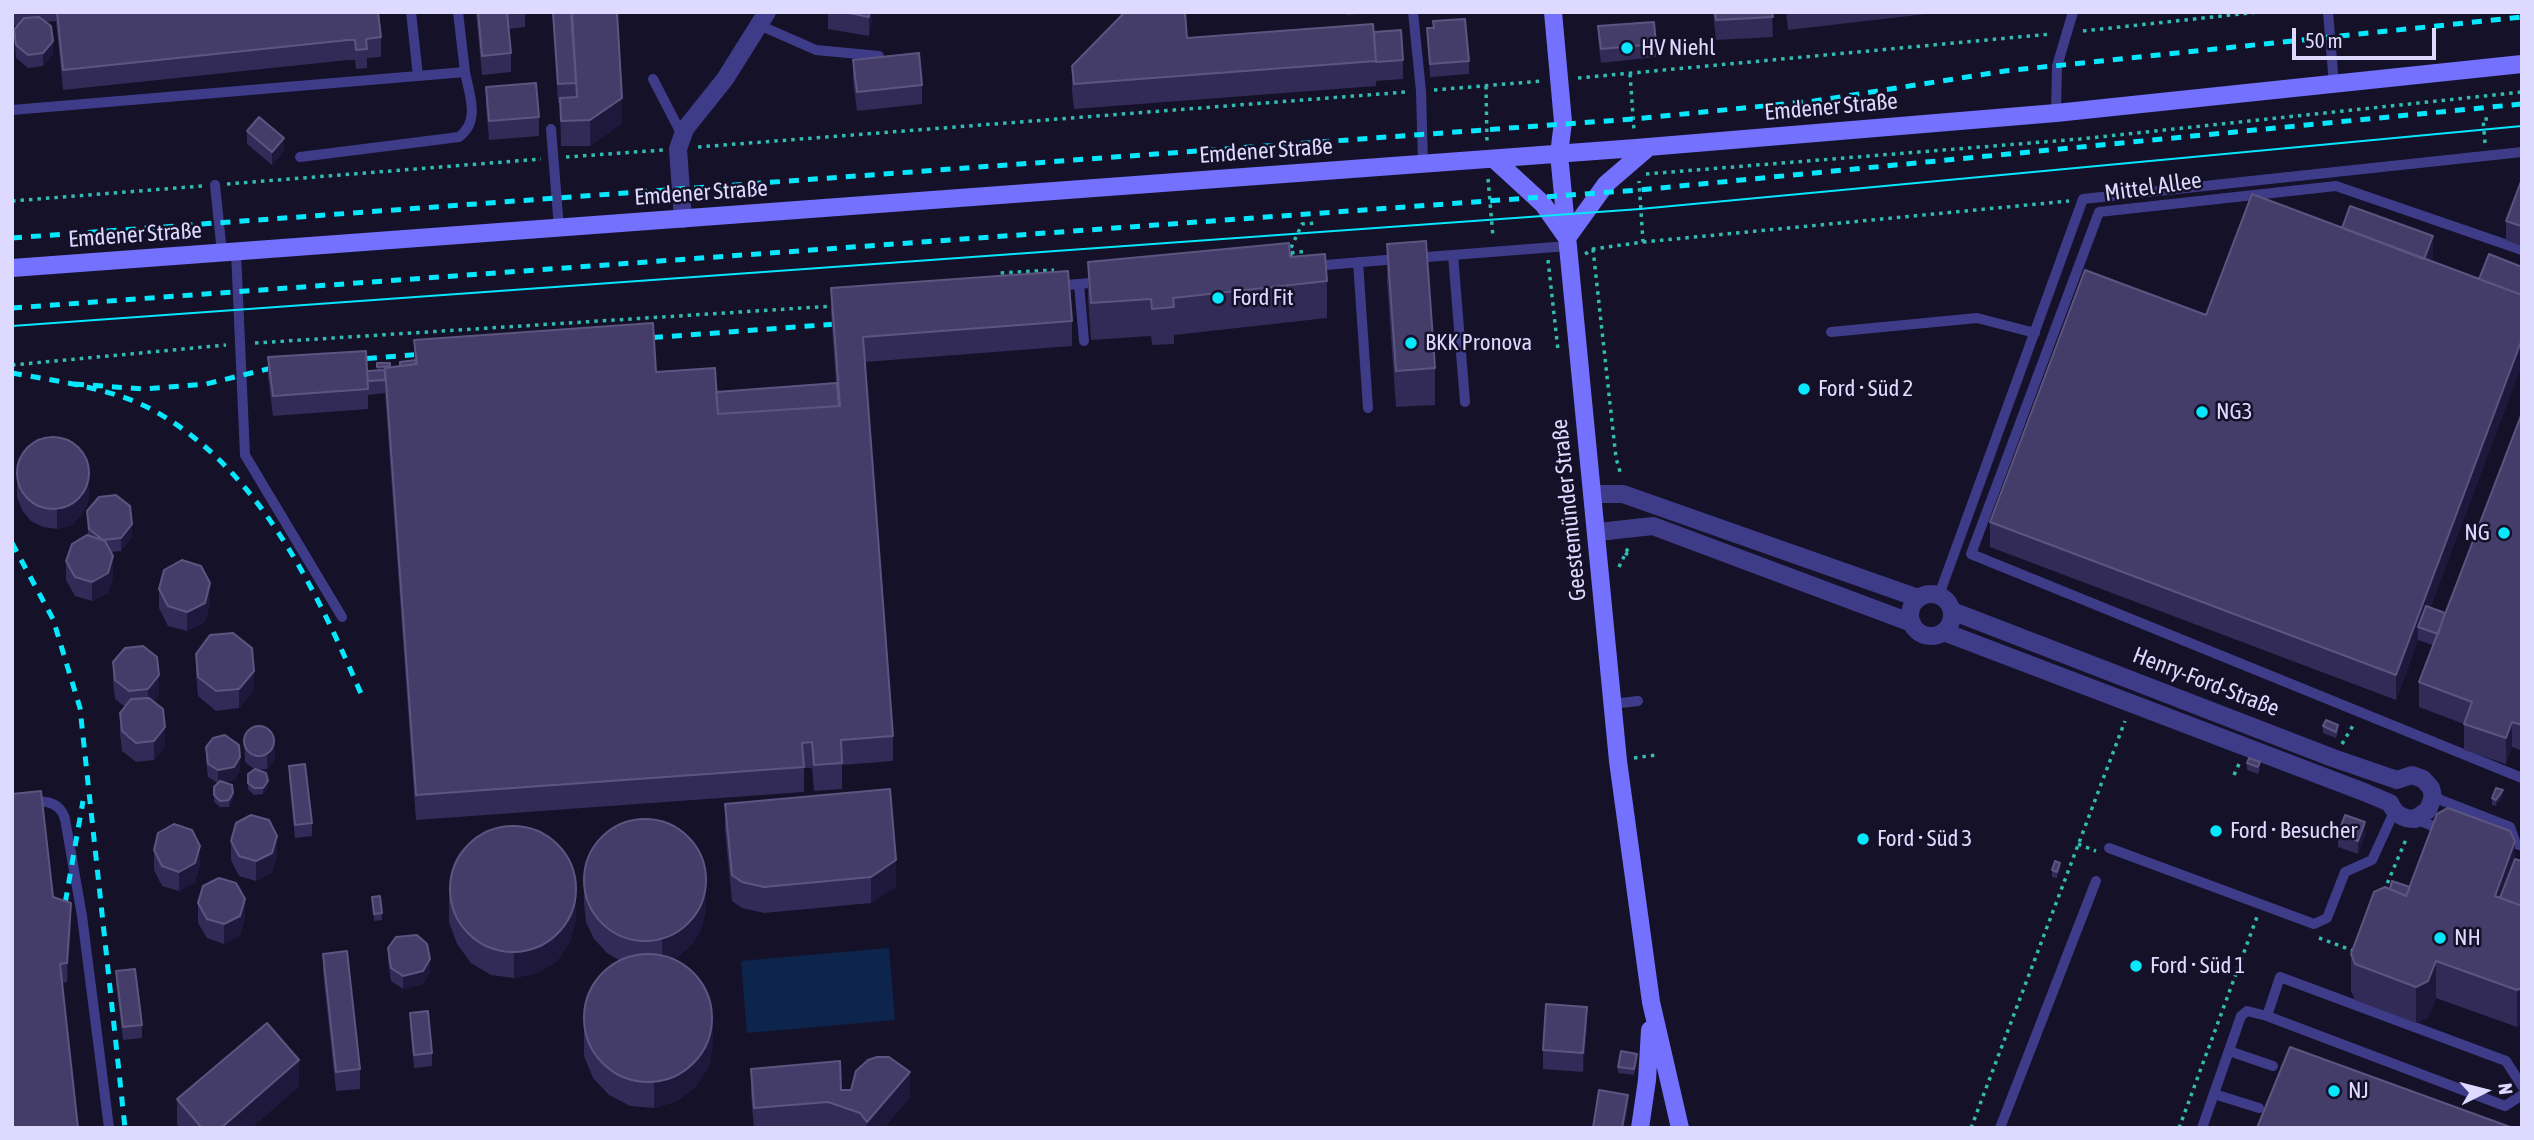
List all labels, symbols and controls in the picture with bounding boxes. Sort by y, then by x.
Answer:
scale bar [2296,14,2440,58]
text: 50 m [2305,28,2343,52]
place label: HV Niehl [1641,34,1715,62]
marker: HV Niehl [1619,40,1635,56]
street label: Emdener Straße [1763,87,1899,127]
street label: Emdener Straße [1198,133,1334,169]
street label: Mittel Allee [2103,167,2203,207]
street label: Emdener Straße [633,175,769,211]
street label: Emdener Straße [67,217,203,253]
place label: Ford Fit [1232,284,1294,312]
marker: Ford Fit [1210,290,1226,306]
place label: BKK Pronova [1425,329,1532,357]
marker: BKK Pronova [1403,335,1419,351]
place label: Ford • Süd 2 [1818,375,1913,403]
marker: Ford • Süd 2 [1796,381,1812,397]
place label: NG3 [2216,398,2253,426]
marker: NG3 [2194,404,2210,420]
street label: Geestemünder Straße [1546,418,1592,602]
place label: NG [2464,519,2490,547]
marker: NG [2496,525,2512,541]
street label: Henry-Ford-Straße [2129,641,2283,723]
place label: Ford • Besucher [2230,817,2357,845]
marker: Ford • Besucher [2208,823,2224,839]
place label: Ford • Süd 3 [1877,825,1972,853]
marker: Ford • Süd 3 [1855,831,1871,847]
place label: NH [2454,924,2481,952]
marker: NH [2432,930,2448,946]
place label: Ford • Süd 1 [2150,952,2245,980]
marker: Ford • Süd 1 [2128,958,2144,974]
north arrow [2450,1056,2520,1126]
place label: NJ [2348,1077,2369,1105]
text: N [2494,1082,2517,1096]
marker: NJ [2326,1083,2342,1099]

